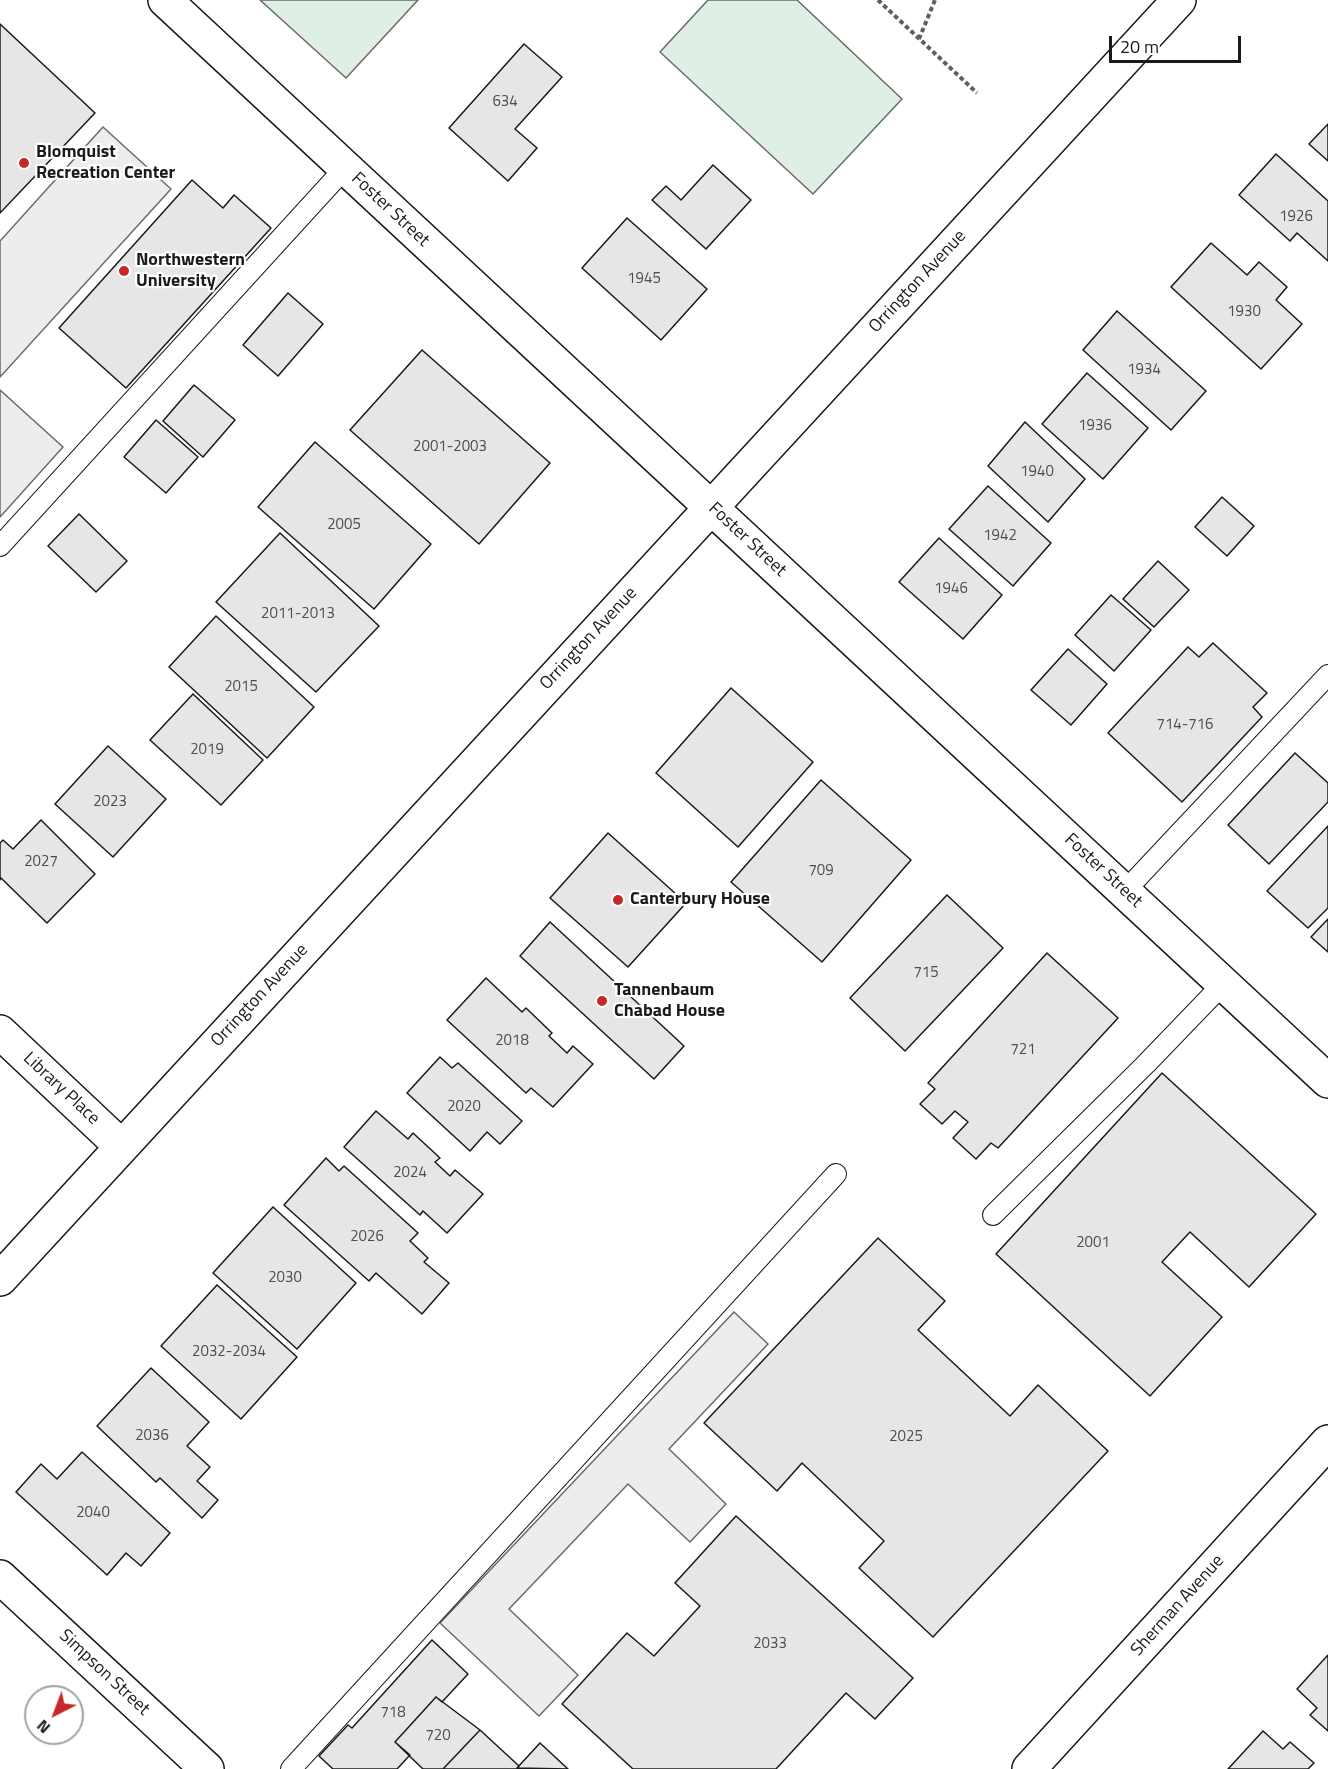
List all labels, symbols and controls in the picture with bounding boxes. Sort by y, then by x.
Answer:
scale bar [1112,24,1244,62]
text: 20 m [1120,33,1159,60]
house number: 634 [492,93,518,111]
place label: Blomquist Recreation Center [36,142,175,184]
marker: Blomquist Recreation Center [17,156,31,170]
street label: Foster Street [346,168,434,252]
house number: 1926 [1279,208,1313,226]
street label: Orrington Avenue [865,226,971,338]
place label: Northwestern University [136,250,245,292]
marker: Northwestern University [117,264,131,278]
house number: 1945 [627,270,661,288]
house number: 1930 [1227,303,1261,321]
house number: 1934 [1127,361,1161,379]
house number: 1936 [1078,417,1112,435]
house number: 2001-2003 [413,438,487,456]
house number: 1940 [1020,463,1054,481]
street label: Foster Street [703,498,791,582]
house number: 2005 [327,516,361,534]
house number: 1942 [983,527,1017,545]
house number: 1946 [934,580,968,598]
street label: Orrington Avenue [536,583,642,695]
house number: 2011-2013 [261,605,335,623]
house number: 2015 [224,678,258,696]
house number: 714-716 [1157,716,1213,734]
house number: 2019 [190,741,224,759]
house number: 2023 [93,793,127,811]
street label: Foster Street [1059,829,1147,913]
house number: 2027 [24,853,58,871]
house number: 709 [808,862,834,880]
place label: Canterbury House [630,889,770,911]
marker: Canterbury House [611,893,625,907]
street label: Orrington Avenue [207,940,313,1052]
house number: 715 [913,964,939,982]
place label: Tannenbaum Chabad House [614,980,725,1022]
marker: Tannenbaum Chabad House [595,994,609,1008]
house number: 2018 [495,1032,529,1050]
house number: 721 [1010,1041,1036,1059]
street label: Library Place [18,1048,104,1130]
house number: 2020 [447,1098,481,1116]
house number: 2024 [393,1164,427,1182]
house number: 2026 [350,1228,384,1246]
house number: 2001 [1076,1234,1110,1252]
house number: 2030 [268,1269,302,1287]
house number: 2032-2034 [192,1343,266,1361]
house number: 2036 [135,1427,169,1445]
house number: 2025 [889,1428,923,1446]
house number: 2040 [76,1504,110,1522]
street label: Sherman Avenue [1127,1551,1229,1661]
street label: Simpson Street [54,1625,154,1721]
house number: 2033 [753,1635,787,1653]
north arrow [24,1685,84,1745]
house number: 718 [380,1704,406,1722]
text: N [31,1714,55,1740]
house number: 720 [425,1727,451,1745]

